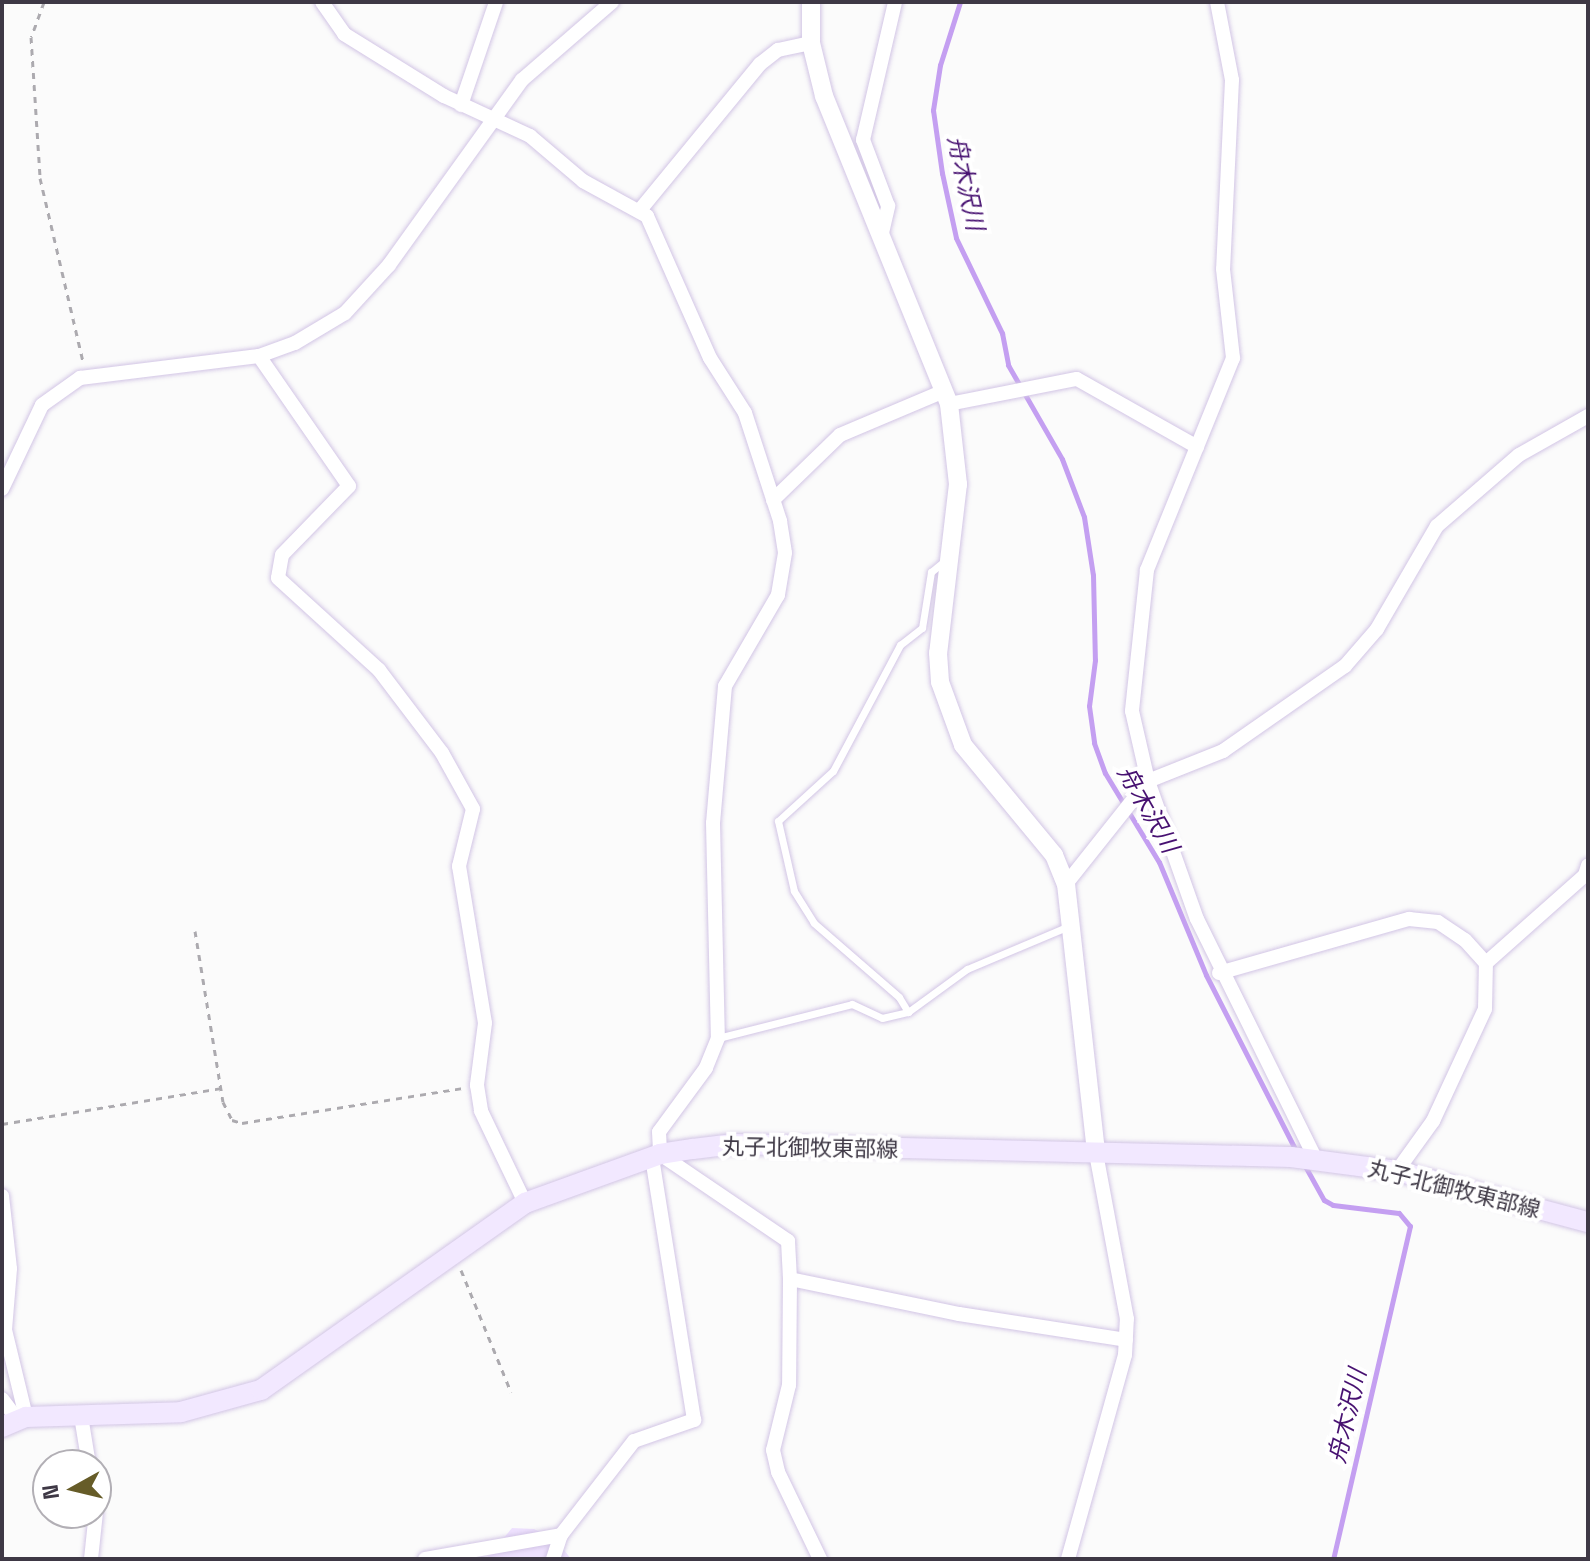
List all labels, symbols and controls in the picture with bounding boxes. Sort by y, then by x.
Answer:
water label: 舟木沢川 [942,133,990,233]
water label: 舟木沢川 [1112,760,1184,858]
street label: 丸子北御牧東部線 [722,1133,898,1163]
street label: 丸子北御牧東部線 [1365,1155,1543,1223]
water label: 舟木沢川 [1322,1366,1372,1466]
north arrow [32,1449,112,1529]
text: N [35,1483,65,1501]

